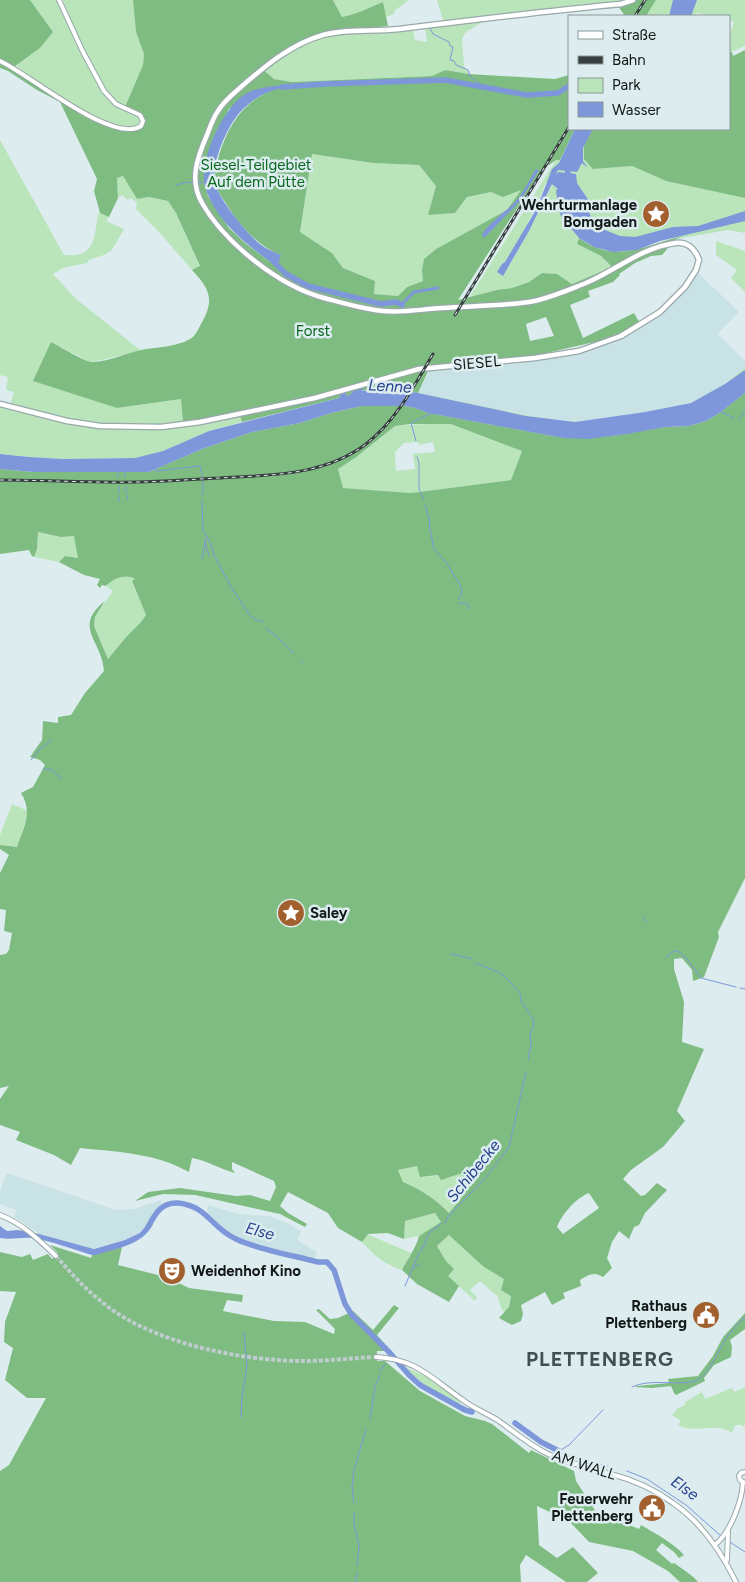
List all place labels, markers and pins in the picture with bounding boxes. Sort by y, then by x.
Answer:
place label: Wehrturmanlage Bomgaden [521,196,638,231]
place icon: Wehrturmanlage Bomgaden [641,199,671,229]
place icon: Saley [276,898,306,928]
place label: Saley [310,904,348,922]
theatre icon: Weidenhof Kino [157,1256,187,1286]
place label: Weidenhof Kino [191,1262,301,1280]
place label: Rathaus Plettenberg [605,1297,687,1332]
public building icon: Rathaus Plettenberg [691,1300,721,1330]
place label: Feuerwehr Plettenberg [551,1490,633,1525]
public building icon: Feuerwehr Plettenberg [637,1493,667,1523]

